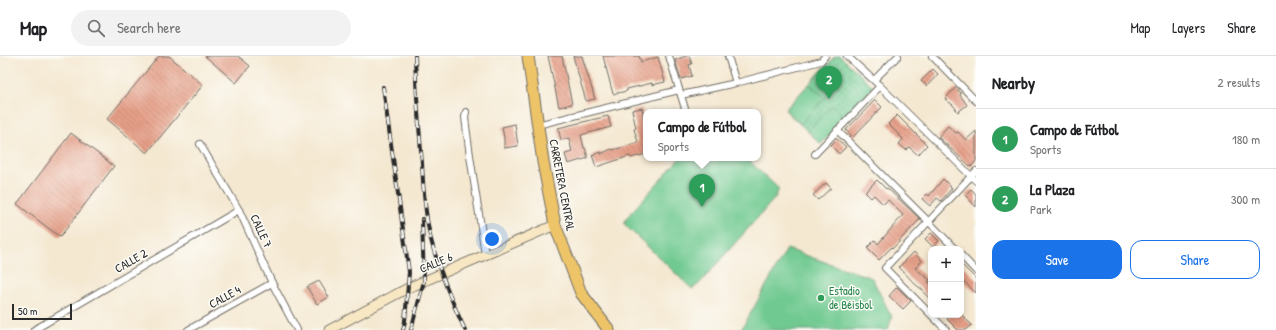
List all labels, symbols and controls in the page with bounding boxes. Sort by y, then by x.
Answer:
search box [71,10,351,46]
text: Map [20,15,47,41]
icon: search [85,17,107,39]
text: Search here [117,17,181,38]
text: Map [1130,18,1150,37]
text: Layers [1172,18,1205,37]
text: Share [1227,18,1256,37]
pin: 2 [816,66,842,99]
text: Nearby [992,71,1035,94]
text: 2 results [1218,73,1260,91]
popup [643,109,761,161]
text: Campo de Fútbol [658,116,746,137]
text: Campo de Fútbol [1030,119,1119,140]
text: 1 [1003,130,1007,148]
text: 180 m [1232,130,1260,148]
text: Sports [658,137,689,155]
street label: CARRETERA CENTRAL [545,138,580,233]
text: Sports [1030,140,1061,158]
pin: 1 [689,174,715,207]
text: La Plaza [1030,179,1074,200]
text: 2 [1002,190,1008,208]
text: 300 m [1231,190,1260,208]
text: Park [1030,200,1052,218]
street label: CALLE 7 [246,211,277,250]
your location [482,229,502,249]
button: Save [992,240,1122,279]
button: Share [1130,240,1260,279]
street label: CALLE 2 [111,244,151,277]
map controls [928,246,964,318]
button: + [928,246,964,282]
street label: CALLE 6 [417,248,455,277]
street label: CALLE 4 [206,281,244,312]
place label: Estadio de Béisbol [829,282,873,313]
button: − [928,282,964,318]
marker: Estadio de Béisbol [816,293,826,303]
scale bar [12,302,72,321]
text: 50 m [18,304,38,318]

